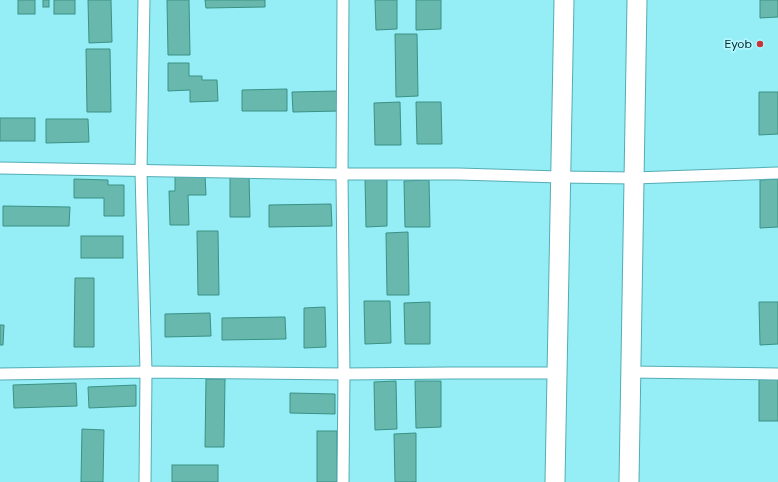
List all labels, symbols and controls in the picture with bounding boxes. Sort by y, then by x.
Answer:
place label: Eyob [724,36,752,52]
marker: Eyob [755,39,765,49]

